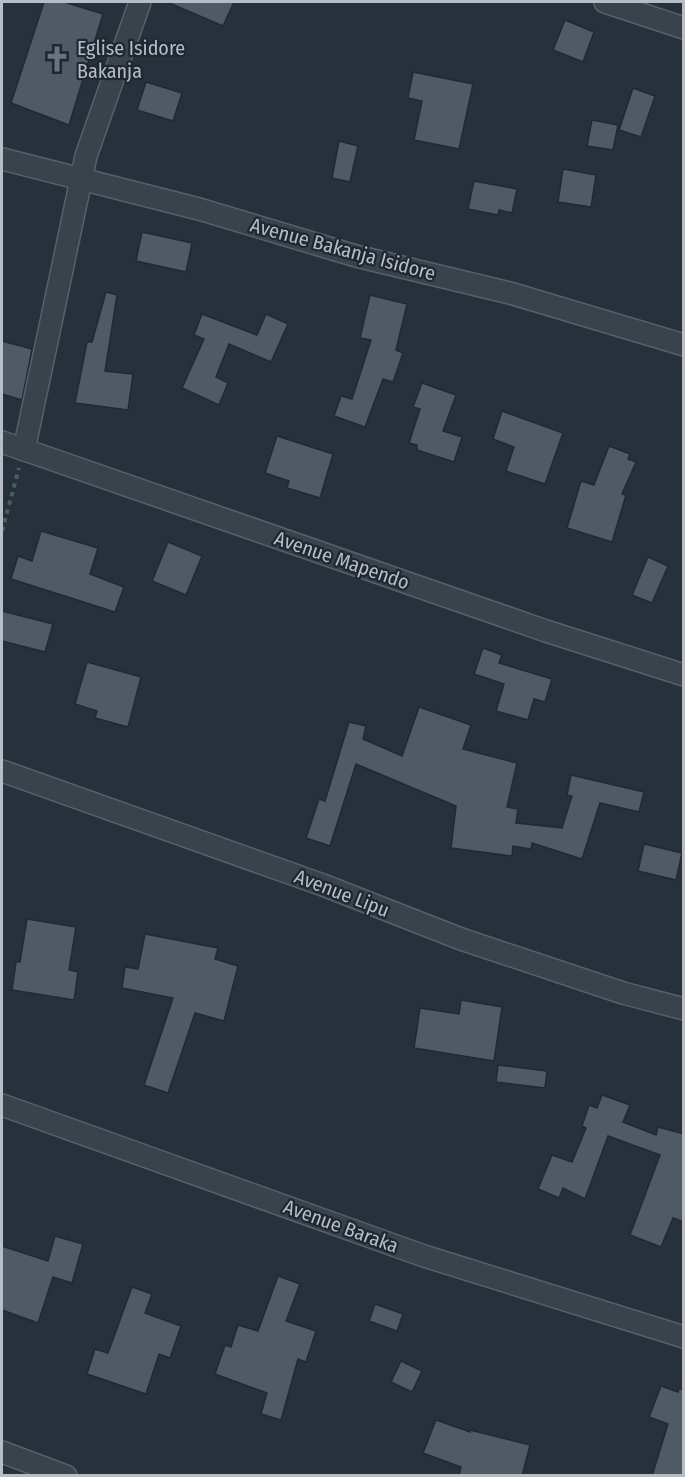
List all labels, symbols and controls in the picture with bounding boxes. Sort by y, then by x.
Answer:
place label: Eglise Isidore Bakanja [77,36,185,83]
church icon: Eglise Isidore Bakanja [42,44,72,74]
street label: Avenue Bakanja Isidore [248,213,438,285]
street label: Avenue Mapendo [271,526,413,594]
street label: Avenue Lipu [291,864,393,922]
street label: Avenue Baraka [280,1194,402,1258]

